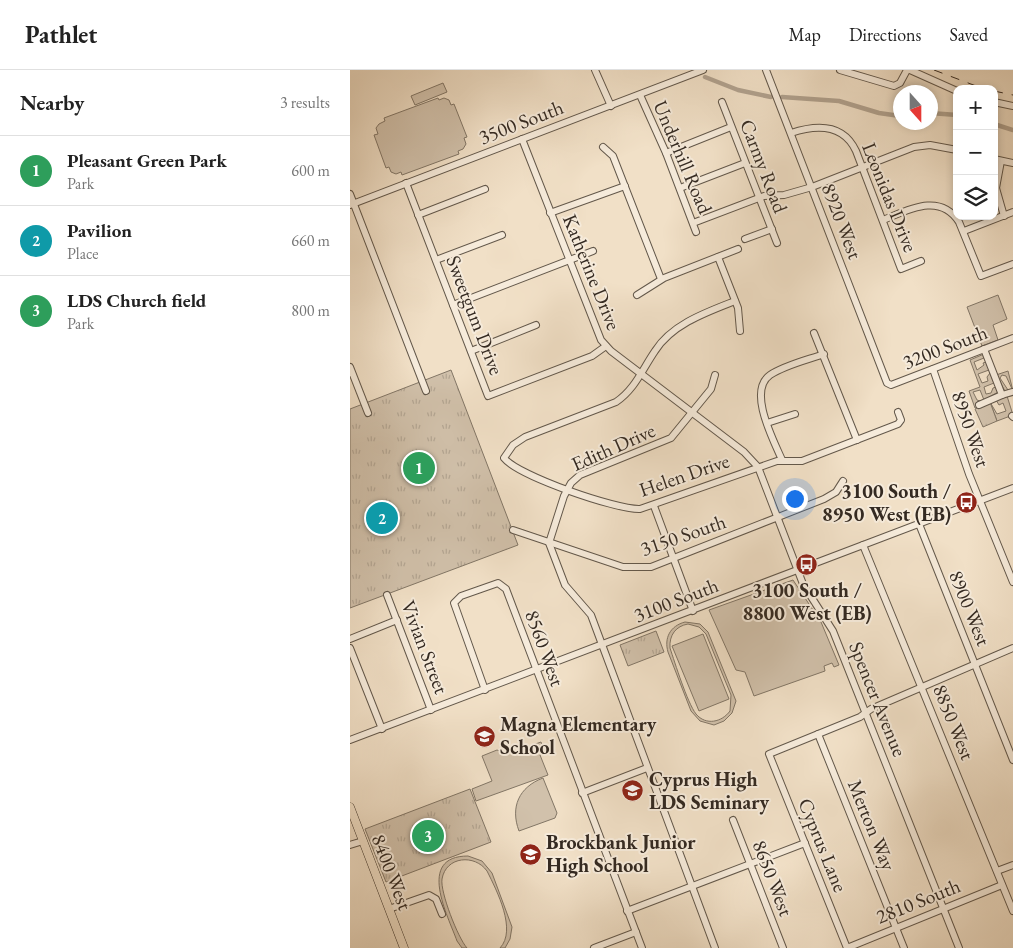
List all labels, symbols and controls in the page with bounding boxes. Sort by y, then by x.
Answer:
text: Pathlet [25,19,97,50]
text: Map [789,23,821,46]
text: Directions [849,23,921,46]
text: Saved [949,23,988,46]
north arrow [893,85,938,130]
map controls [953,85,998,220]
button: + [953,85,998,130]
text: Nearby [20,89,84,116]
text: 3 results [280,92,330,113]
street label: 3500 South [475,94,567,150]
street label: Underhill Road [647,96,719,218]
street label: Carmy Road [734,115,794,217]
button: − [953,130,998,175]
street label: Leonidas Drive [856,138,924,256]
text: Pleasant Green Park [67,148,227,173]
text: 1 [32,160,40,181]
text: 600 m [291,160,330,181]
text: Park [67,173,94,194]
button: layers [953,175,998,220]
street label: 8920 West [816,179,869,263]
street label: Katherine Drive [557,210,627,334]
text: Pavilion [67,218,132,243]
text: 2 [32,230,40,251]
text: 660 m [291,230,330,251]
text: Place [67,243,99,264]
street label: Sweetgum Drive [440,252,510,379]
text: LDS Church field [67,288,206,313]
text: 3 [32,300,40,321]
text: 800 m [291,300,330,321]
text: Park [67,313,94,334]
street label: 3200 South [899,319,991,375]
street label: 8950 West [946,387,996,471]
street label: Edith Drive [567,417,659,477]
street label: Helen Drive [635,447,733,503]
pin: 1 [403,449,435,487]
place label: 3100 South / 8950 West (EB) [822,478,951,527]
your location [782,486,808,512]
bus stop icon: 3100 South / 8950 West (EB) [955,490,979,514]
pin: 2 [366,499,398,537]
street label: 3150 South [637,508,729,562]
bus stop icon: 3100 South / 8800 West (EB) [795,552,819,576]
street label: 8900 West [943,566,997,650]
street label: 3100 South [630,572,722,628]
place label: 3100 South / 8800 West (EB) [742,577,872,626]
street label: Vivian Street [395,597,455,698]
street label: 8560 West [519,606,571,690]
street label: Spencer Avenue [843,638,913,760]
street label: 8850 West [927,680,981,764]
place label: Magna Elementary School [500,711,657,760]
school or university icon: Magna Elementary School [472,724,496,748]
place label: Cyprus High LDS Seminary [649,766,770,815]
street label: Merton Way [842,776,902,874]
school or university icon: Cyprus High LDS Seminary [621,779,645,803]
street label: Cyprus Lane [792,794,854,896]
pin: 3 [412,817,444,855]
place label: Brockbank Junior High School [546,829,696,878]
street label: 8400 West [366,830,419,914]
street label: 8650 West [747,836,800,920]
school or university icon: Brockbank Junior High School [518,842,542,866]
street label: 2810 South [872,872,964,930]

